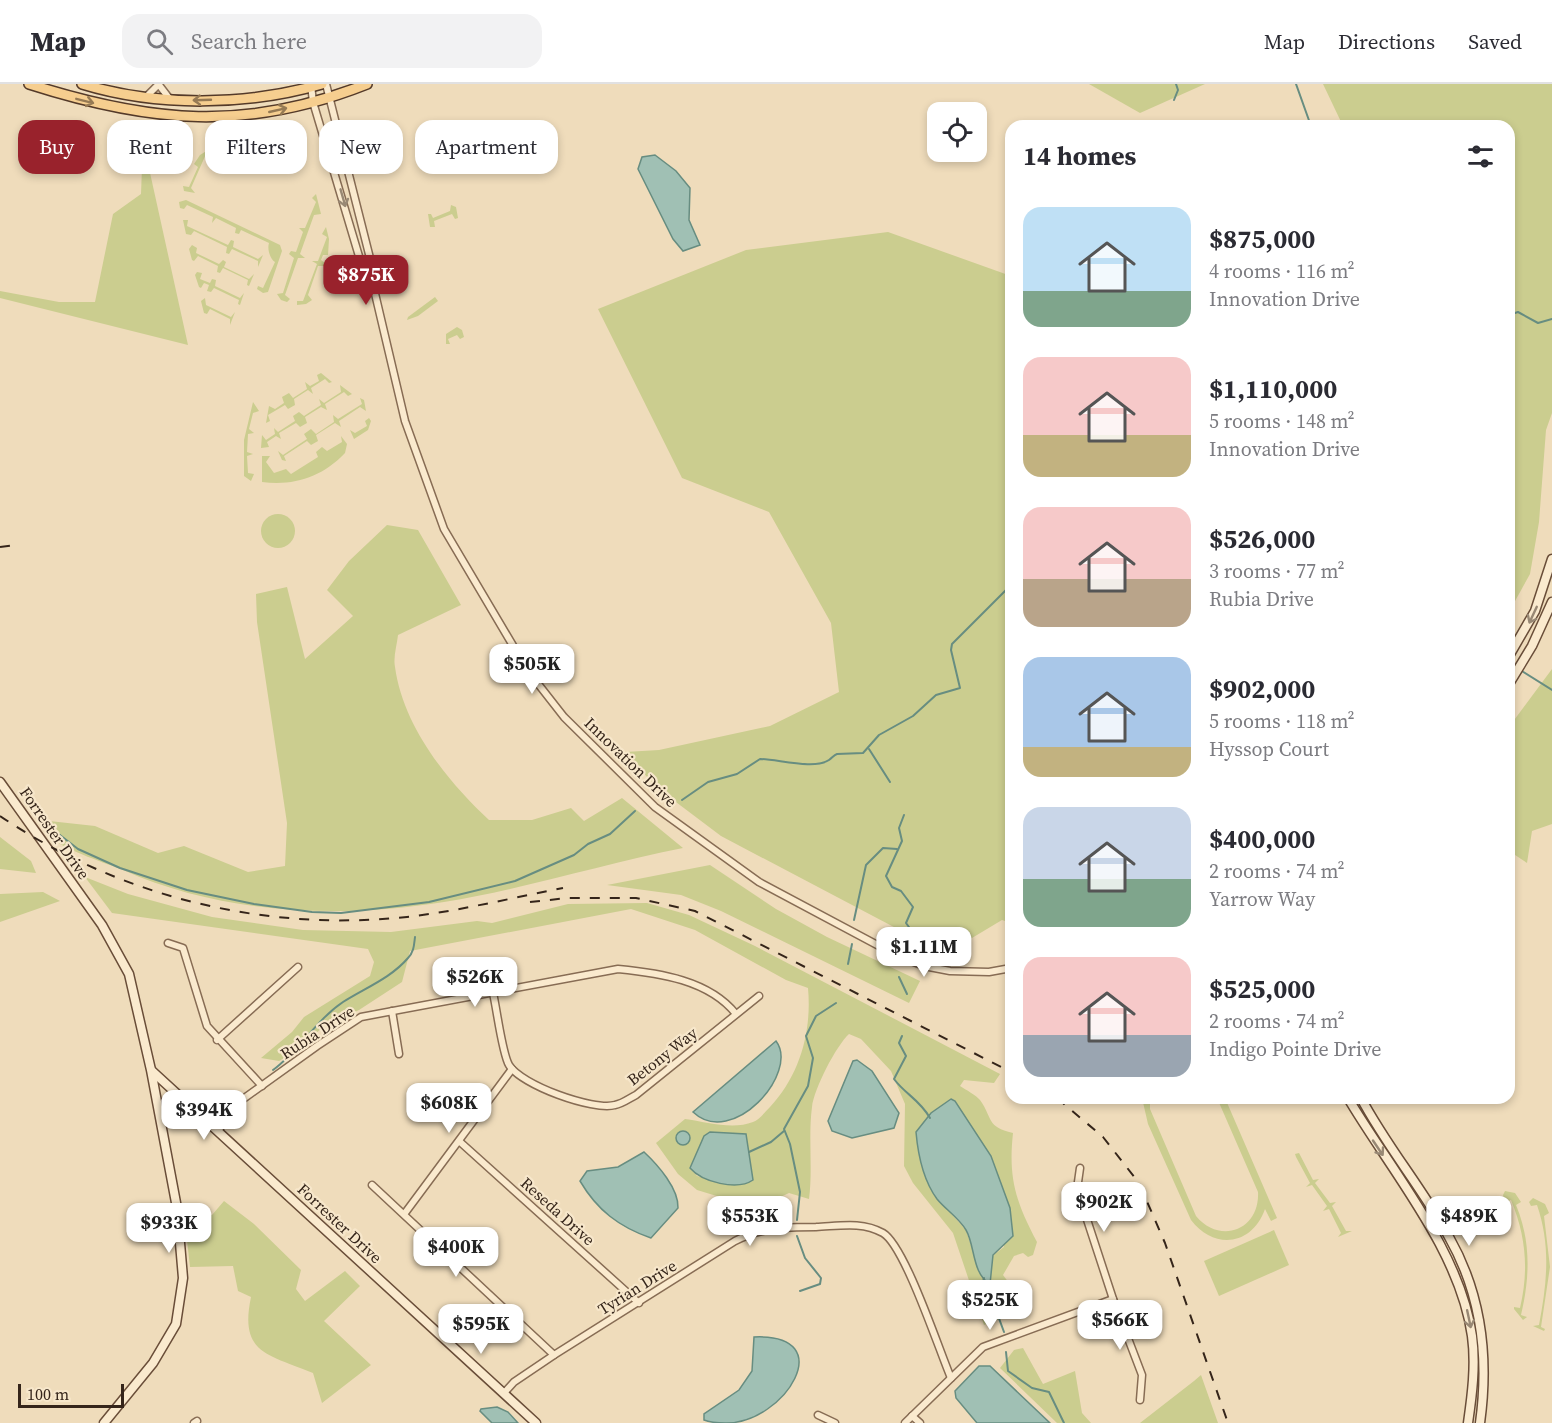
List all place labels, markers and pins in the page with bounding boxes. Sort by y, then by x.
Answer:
pin: $875K [324,255,408,306]
pin: $505K [490,644,574,695]
pin: $1.11M [875,927,973,978]
pin: $526K [433,957,517,1008]
pin: $608K [407,1083,491,1134]
pin: $394K [162,1090,246,1141]
pin: $902K [1062,1182,1146,1233]
pin: $553K [708,1196,792,1247]
pin: $489K [1427,1196,1511,1247]
pin: $933K [127,1203,211,1254]
pin: $400K [414,1227,498,1278]
pin: $525K [948,1280,1032,1331]
pin: $566K [1078,1300,1162,1351]
pin: $595K [439,1304,523,1355]

